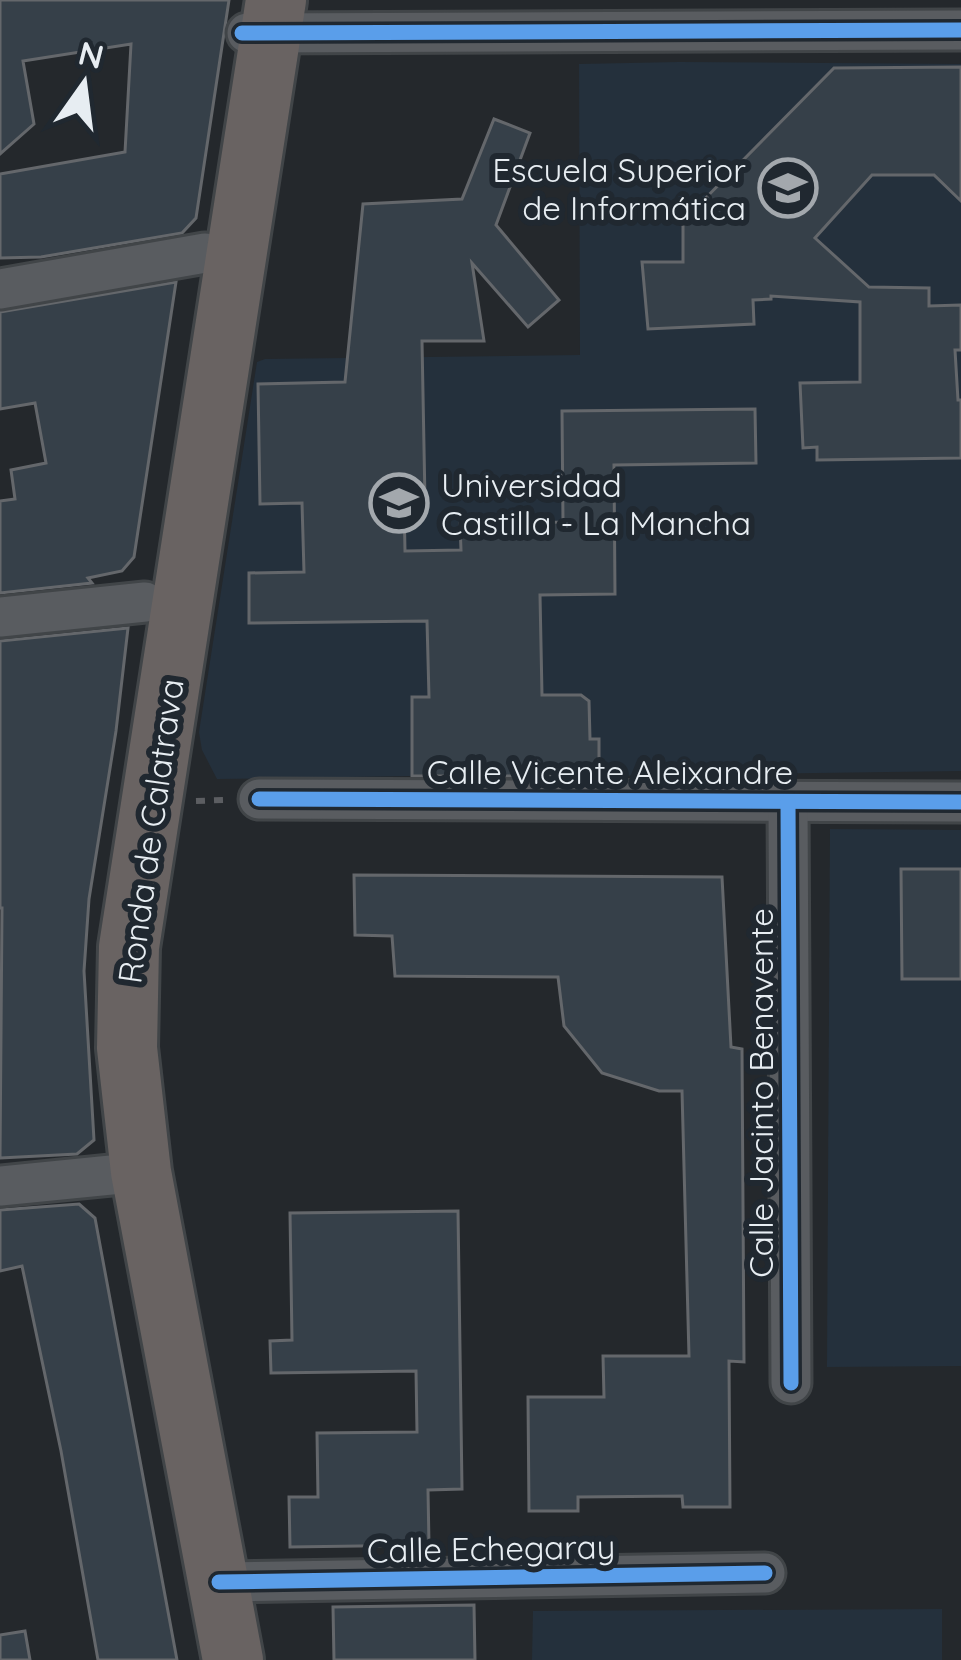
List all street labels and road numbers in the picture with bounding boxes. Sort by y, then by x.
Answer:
street label: Ronda de Calatrava [108,676,192,986]
street label: Calle Vicente Aleixandre [427,751,793,792]
street label: Calle Jacinto Benavente [740,908,781,1278]
street label: Calle Echegaray [366,1525,616,1571]

